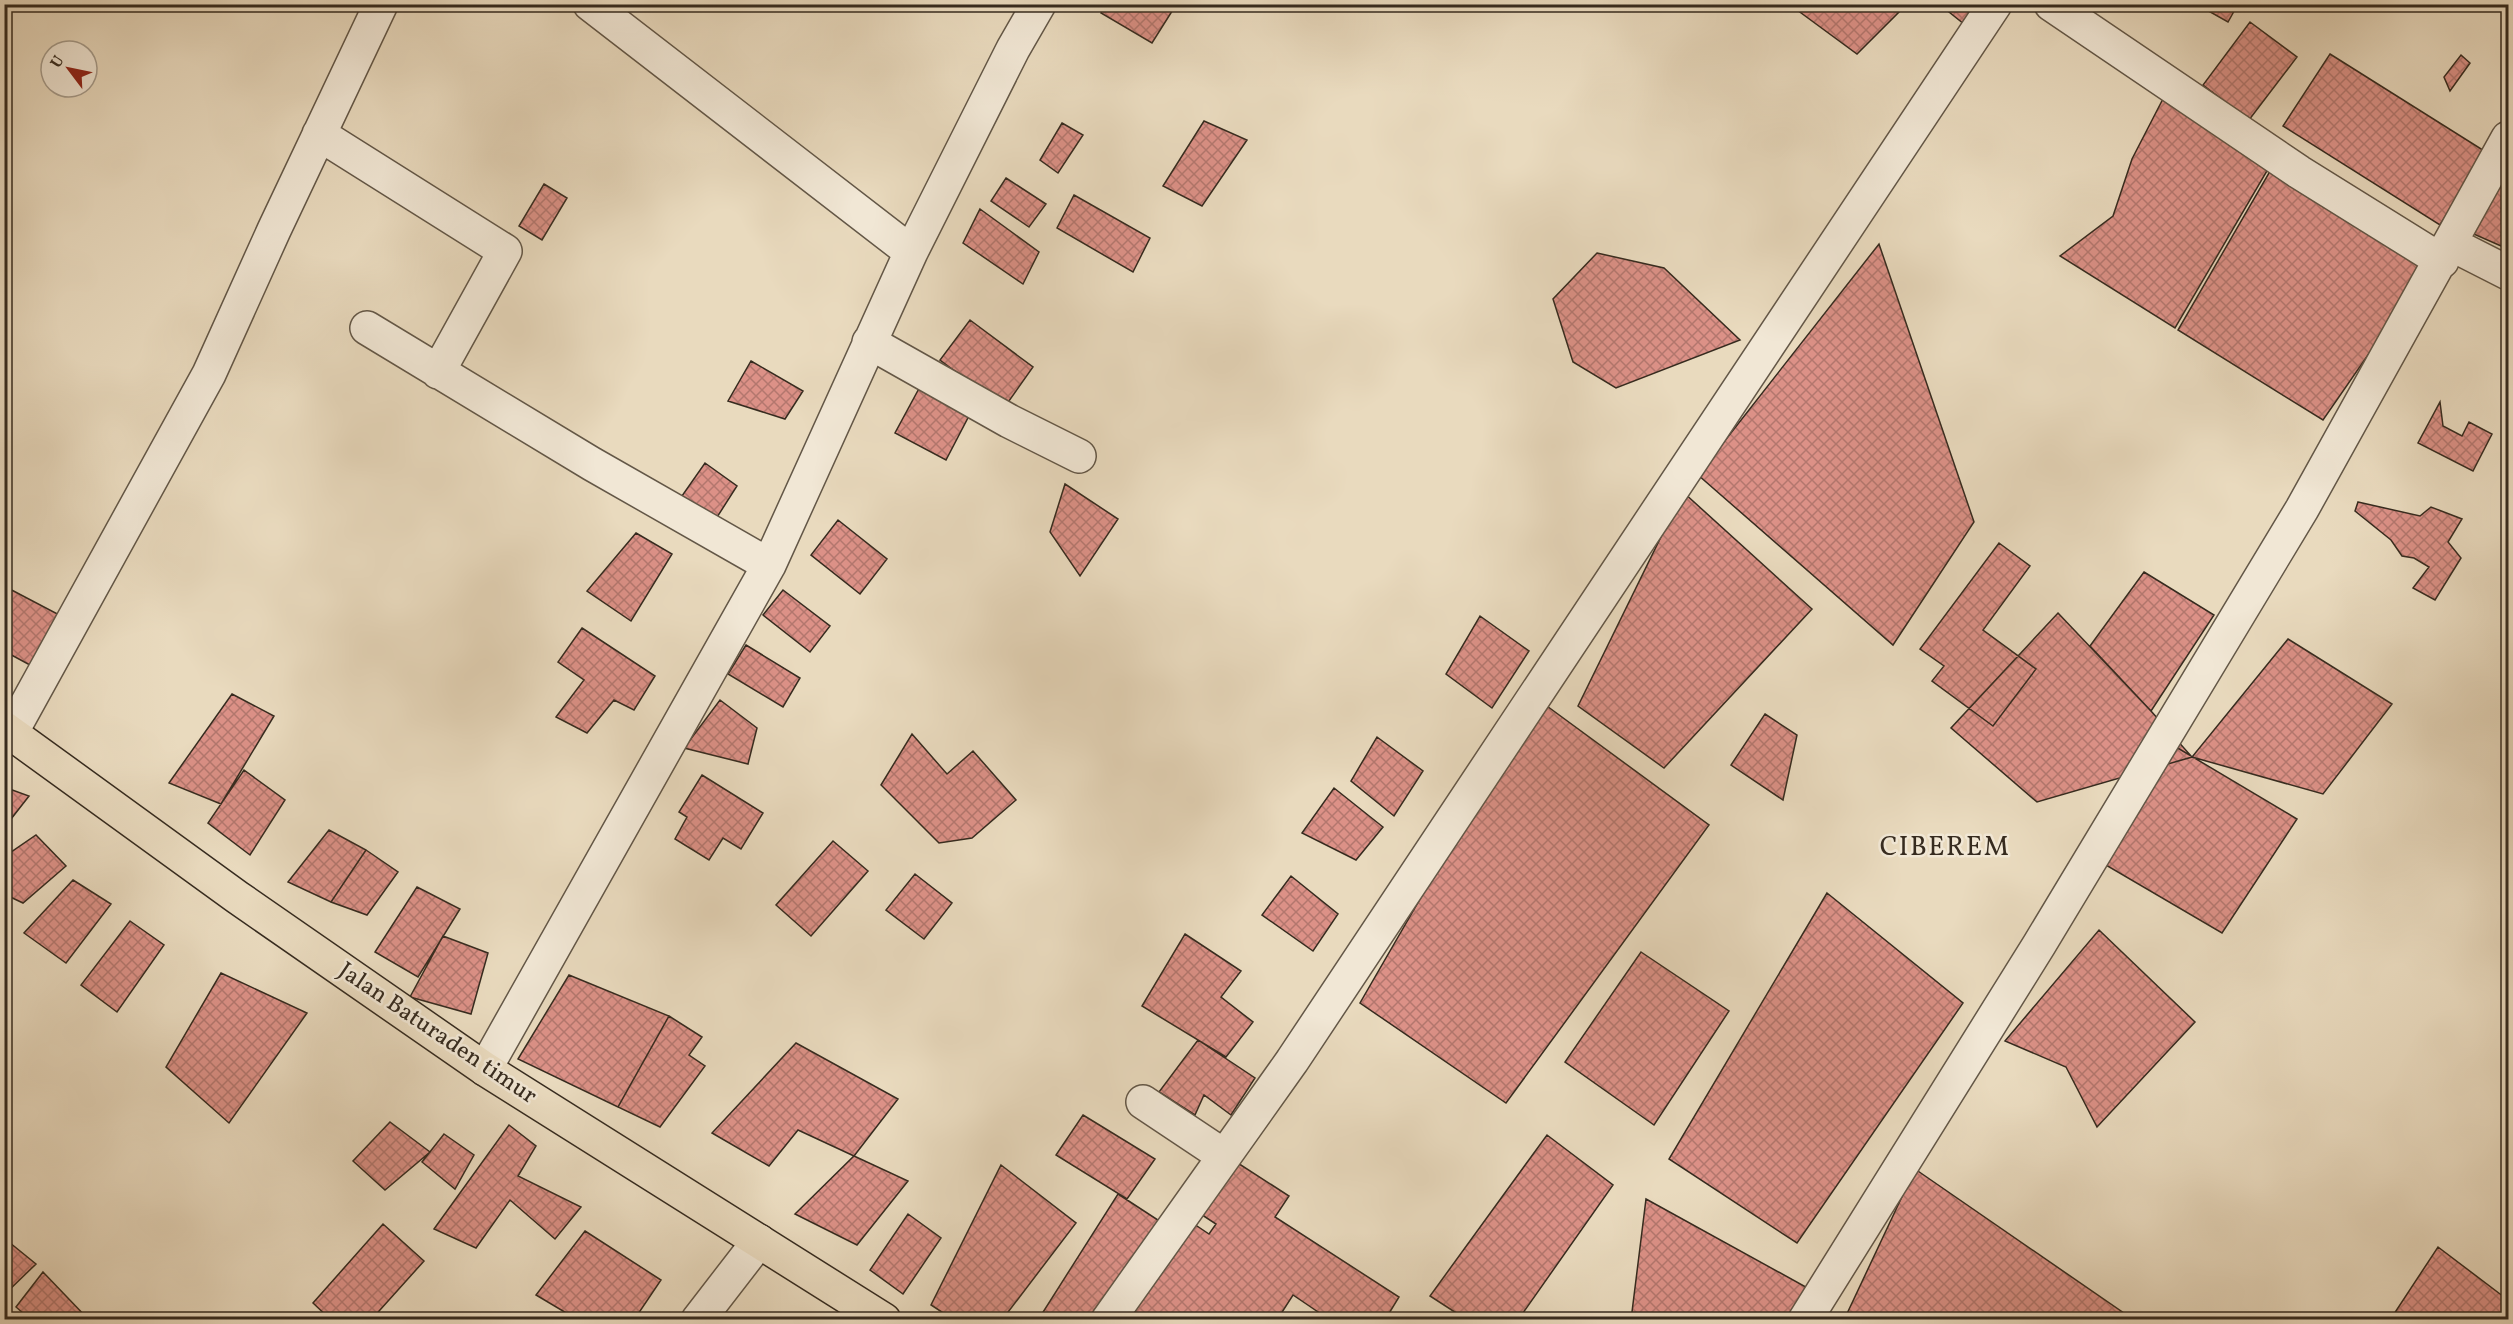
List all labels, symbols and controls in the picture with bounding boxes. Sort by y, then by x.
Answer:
north arrow [39,39,99,99]
text: U [46,52,70,73]
district label: CIBEREM [1880,829,2010,867]
street label: Jalan Baturaden timur [331,955,543,1113]

